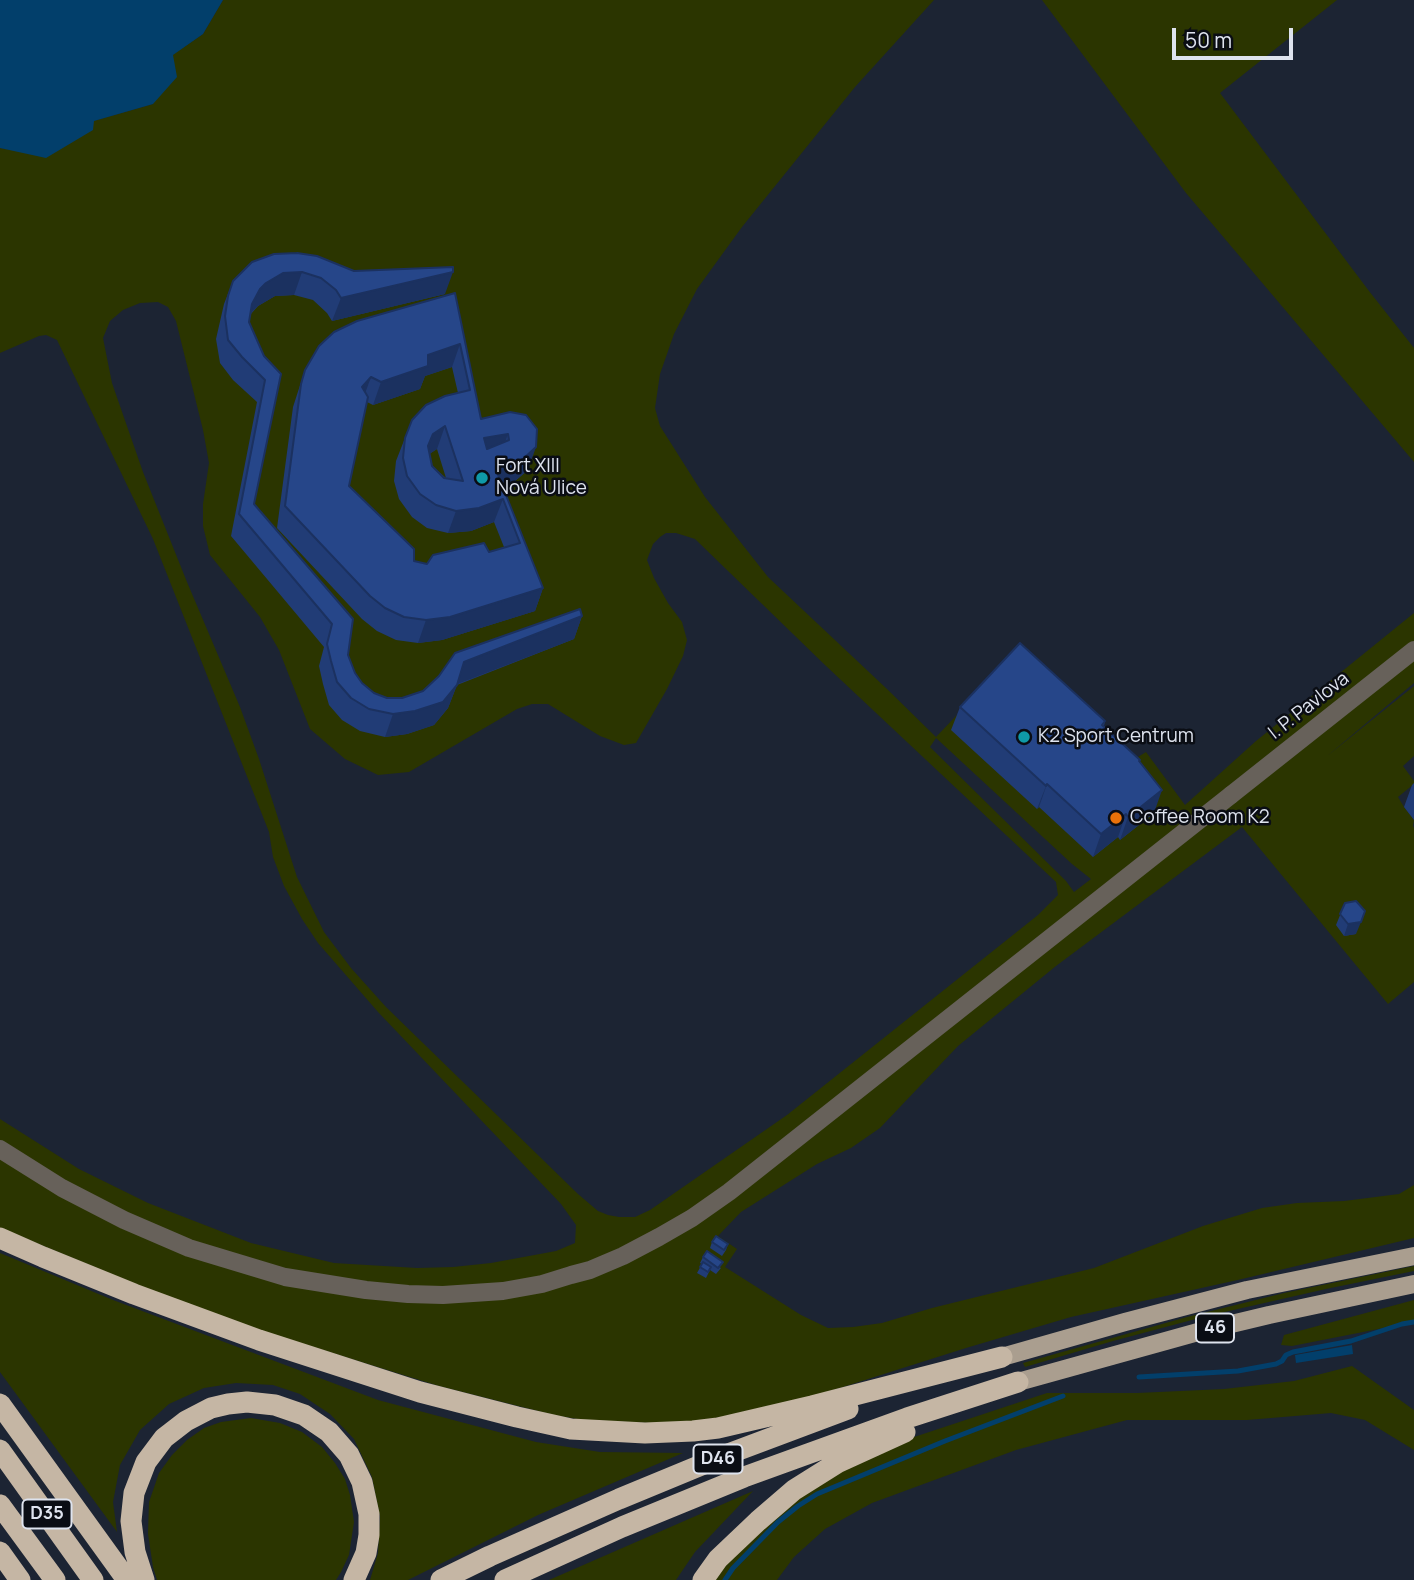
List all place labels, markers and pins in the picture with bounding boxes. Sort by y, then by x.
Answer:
place label: Fort XIII Nová Ulice [496,456,587,500]
marker: Fort XIII Nová Ulice [474,470,490,486]
place label: K2 Sport Centrum [1038,726,1194,748]
marker: K2 Sport Centrum [1016,729,1032,745]
place label: Coffee Room K2 [1130,807,1270,829]
marker: Coffee Room K2 [1108,810,1124,826]

